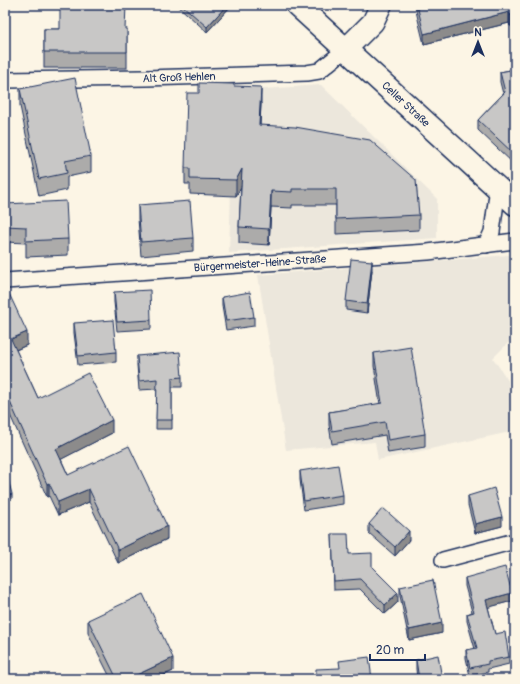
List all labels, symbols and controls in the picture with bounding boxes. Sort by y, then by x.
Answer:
north arrow [458,22,498,62]
text: N [474,26,482,39]
street label: Alt Groß Hehlen [142,70,216,85]
street label: Celler Straße [379,79,433,130]
street label: Bürgermeister-Heine-Straße [193,252,327,275]
scale bar [370,636,425,662]
text: 20 m [376,643,405,658]

